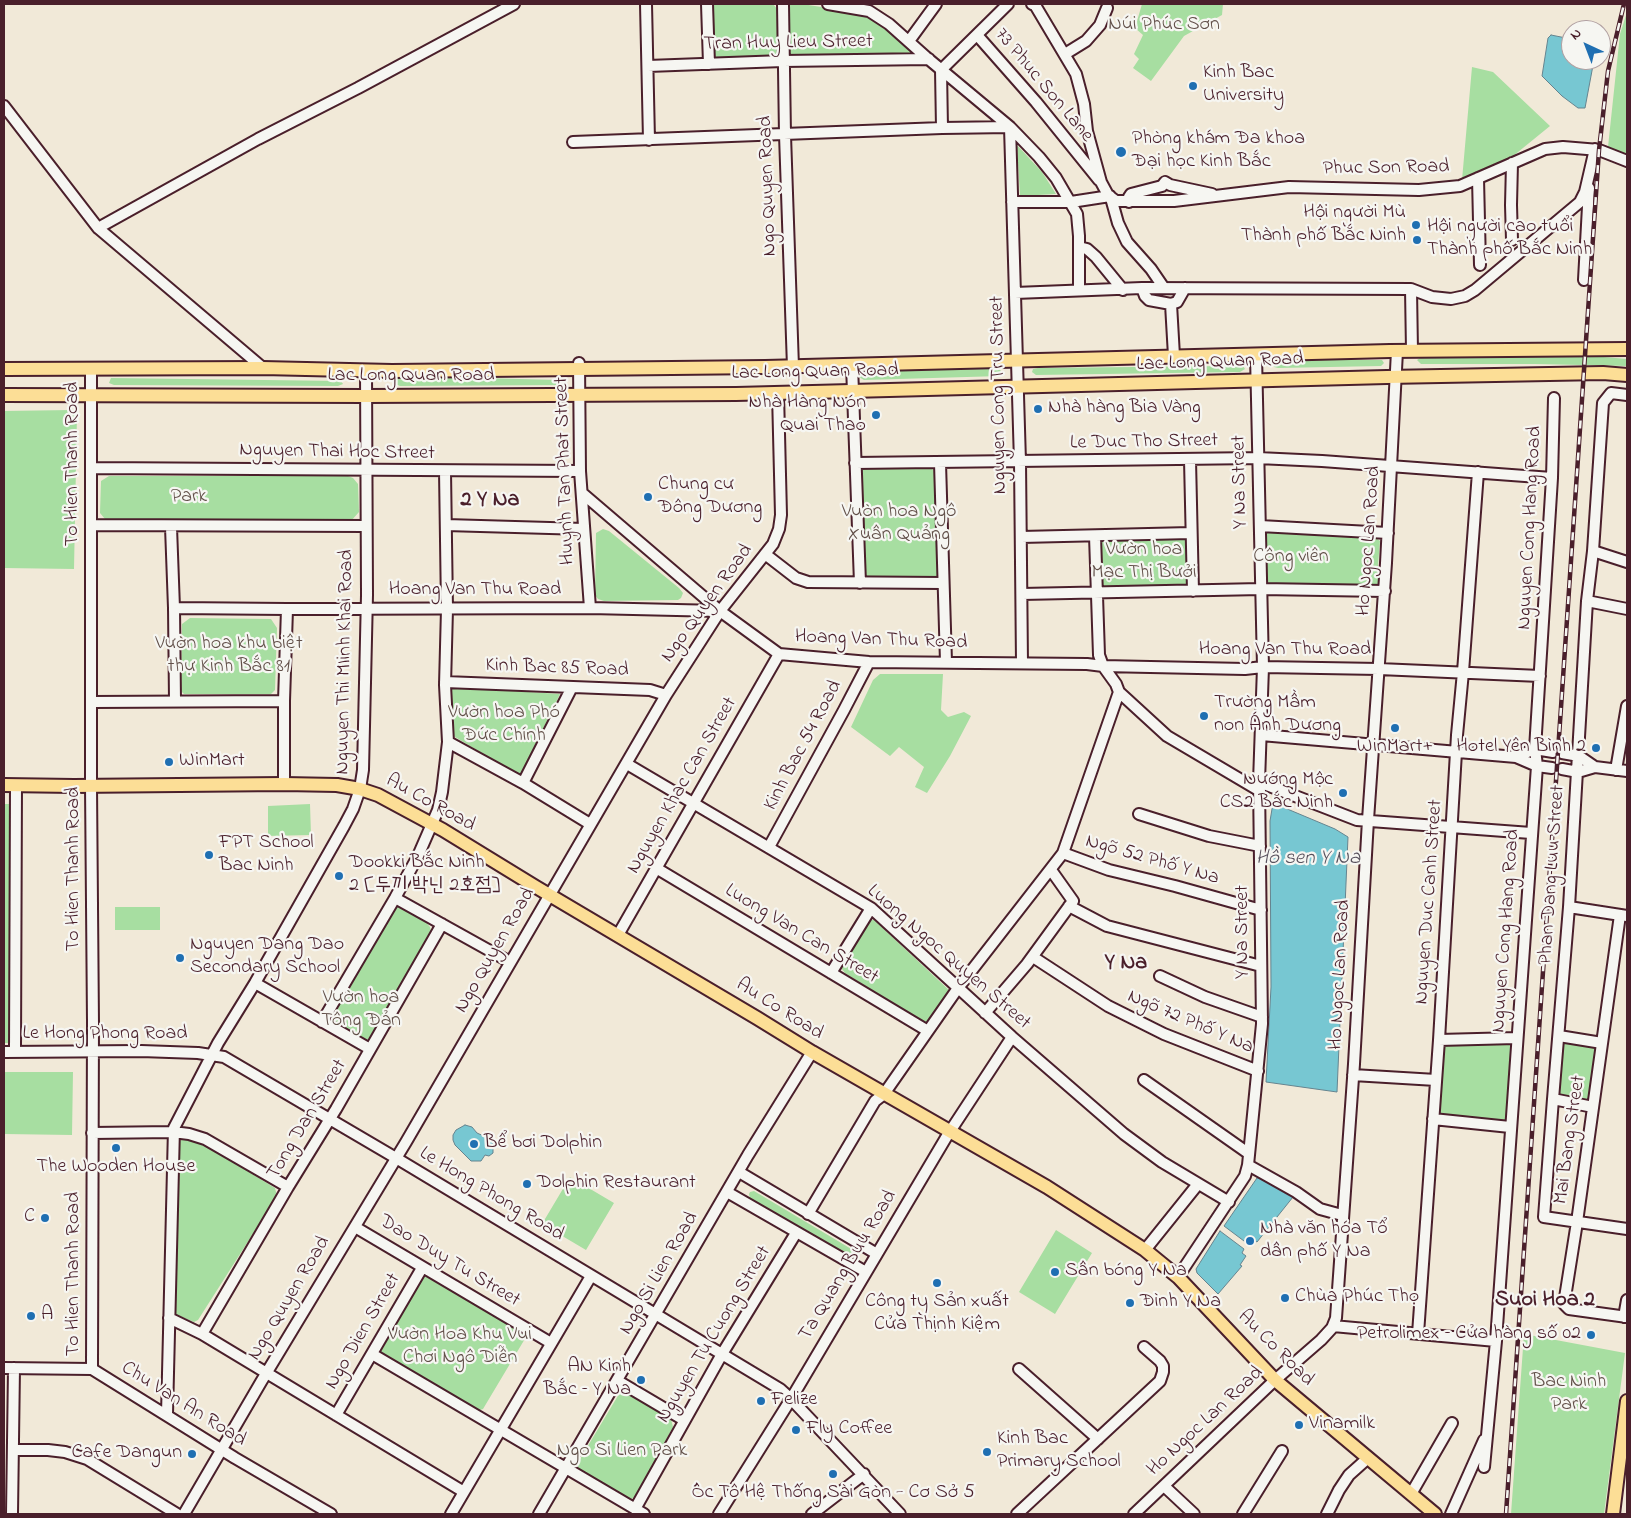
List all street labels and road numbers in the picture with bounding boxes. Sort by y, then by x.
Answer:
street label: 73 Phuc Son Lane [988,24,1098,148]
street label: Tran Huy Lieu Street [703,31,873,57]
street label: Ngo Quyen Road [755,115,783,257]
street label: Phuc Son Road [1322,156,1450,182]
street label: Nguyen Cong Tru Street [986,296,1014,494]
street label: Lac Long Quan Road [1136,348,1304,378]
street label: Lac Long Quan Road [731,360,899,386]
street label: Lac Long Quan Road [327,365,495,389]
street label: Huynh Tan Phat Street [551,376,581,566]
street label: To Hien Thanh Road [62,382,86,546]
street label: Nguyen Cong Hang Road [1514,426,1548,630]
street label: Le Duc Tho Street [1070,430,1218,456]
street label: Y Na Street [1228,435,1254,529]
street label: Nguyen Thai Hoc Street [239,439,435,467]
street label: Ho Ngoc Lan Road [1353,465,1387,617]
street label: Ngo Quyen Road [657,540,759,668]
street label: Nguyen Thi MIinh Khai Road [332,549,360,775]
street label: Hoang Van Thu Road [389,579,561,603]
street label: Hoang Van Thu Road [794,626,968,656]
street label: Hoang Van Thu Road [1199,639,1371,663]
street label: Kinh Bac 85 Road [485,655,629,683]
street label: Kinh Bac 54 Road [760,677,848,815]
street label: Nguyen Khac Can Street [623,694,743,878]
street label: Au Co Road [381,770,479,838]
street label: Phan Dang Luu Street [1535,784,1571,966]
street label: To Hien Thanh Road [63,787,87,951]
street label: Nguyen Duc Canh Street [1411,799,1449,1005]
street label: Nguyen Cong Hang Road [1488,828,1526,1034]
street label: Ngõ 52 Phố Y Na [1082,830,1222,892]
street label: Luong Van Can Street [720,880,882,990]
street label: Luong Ngoc Quyen Street [861,880,1035,1036]
street label: Ngo Quyen Road [450,884,542,1018]
street label: Y Na Street [1232,885,1256,979]
street label: Ho Ngoc Lan Road [1325,899,1357,1051]
street label: Au Co Road [731,974,827,1046]
street label: Ngõ 72 Phố Y Na [1123,986,1257,1060]
street label: Le Hong Phong Road [23,1023,187,1047]
street label: Tong Dan Street [263,1056,353,1184]
street label: Mai Bang Street [1550,1074,1592,1206]
street label: Le Hong Phong Road [414,1142,568,1248]
street label: Ta Quang Buu Road [795,1187,903,1345]
street label: To Hien Thanh Road [63,1192,87,1356]
street label: Ngo Si Lien Road [615,1208,705,1340]
street label: Dao Duy Tu Street [374,1210,524,1314]
street label: Ngo Quyen Road [244,1233,336,1365]
street label: Nguyen Tu Cuong Street [653,1242,777,1428]
street label: Ngo Dien Street [321,1270,407,1394]
street label: Au Co Road [1232,1306,1318,1392]
street label: Chu Van An Road [116,1357,250,1453]
street label: Ho Ngoc Lan Road [1143,1362,1269,1482]

